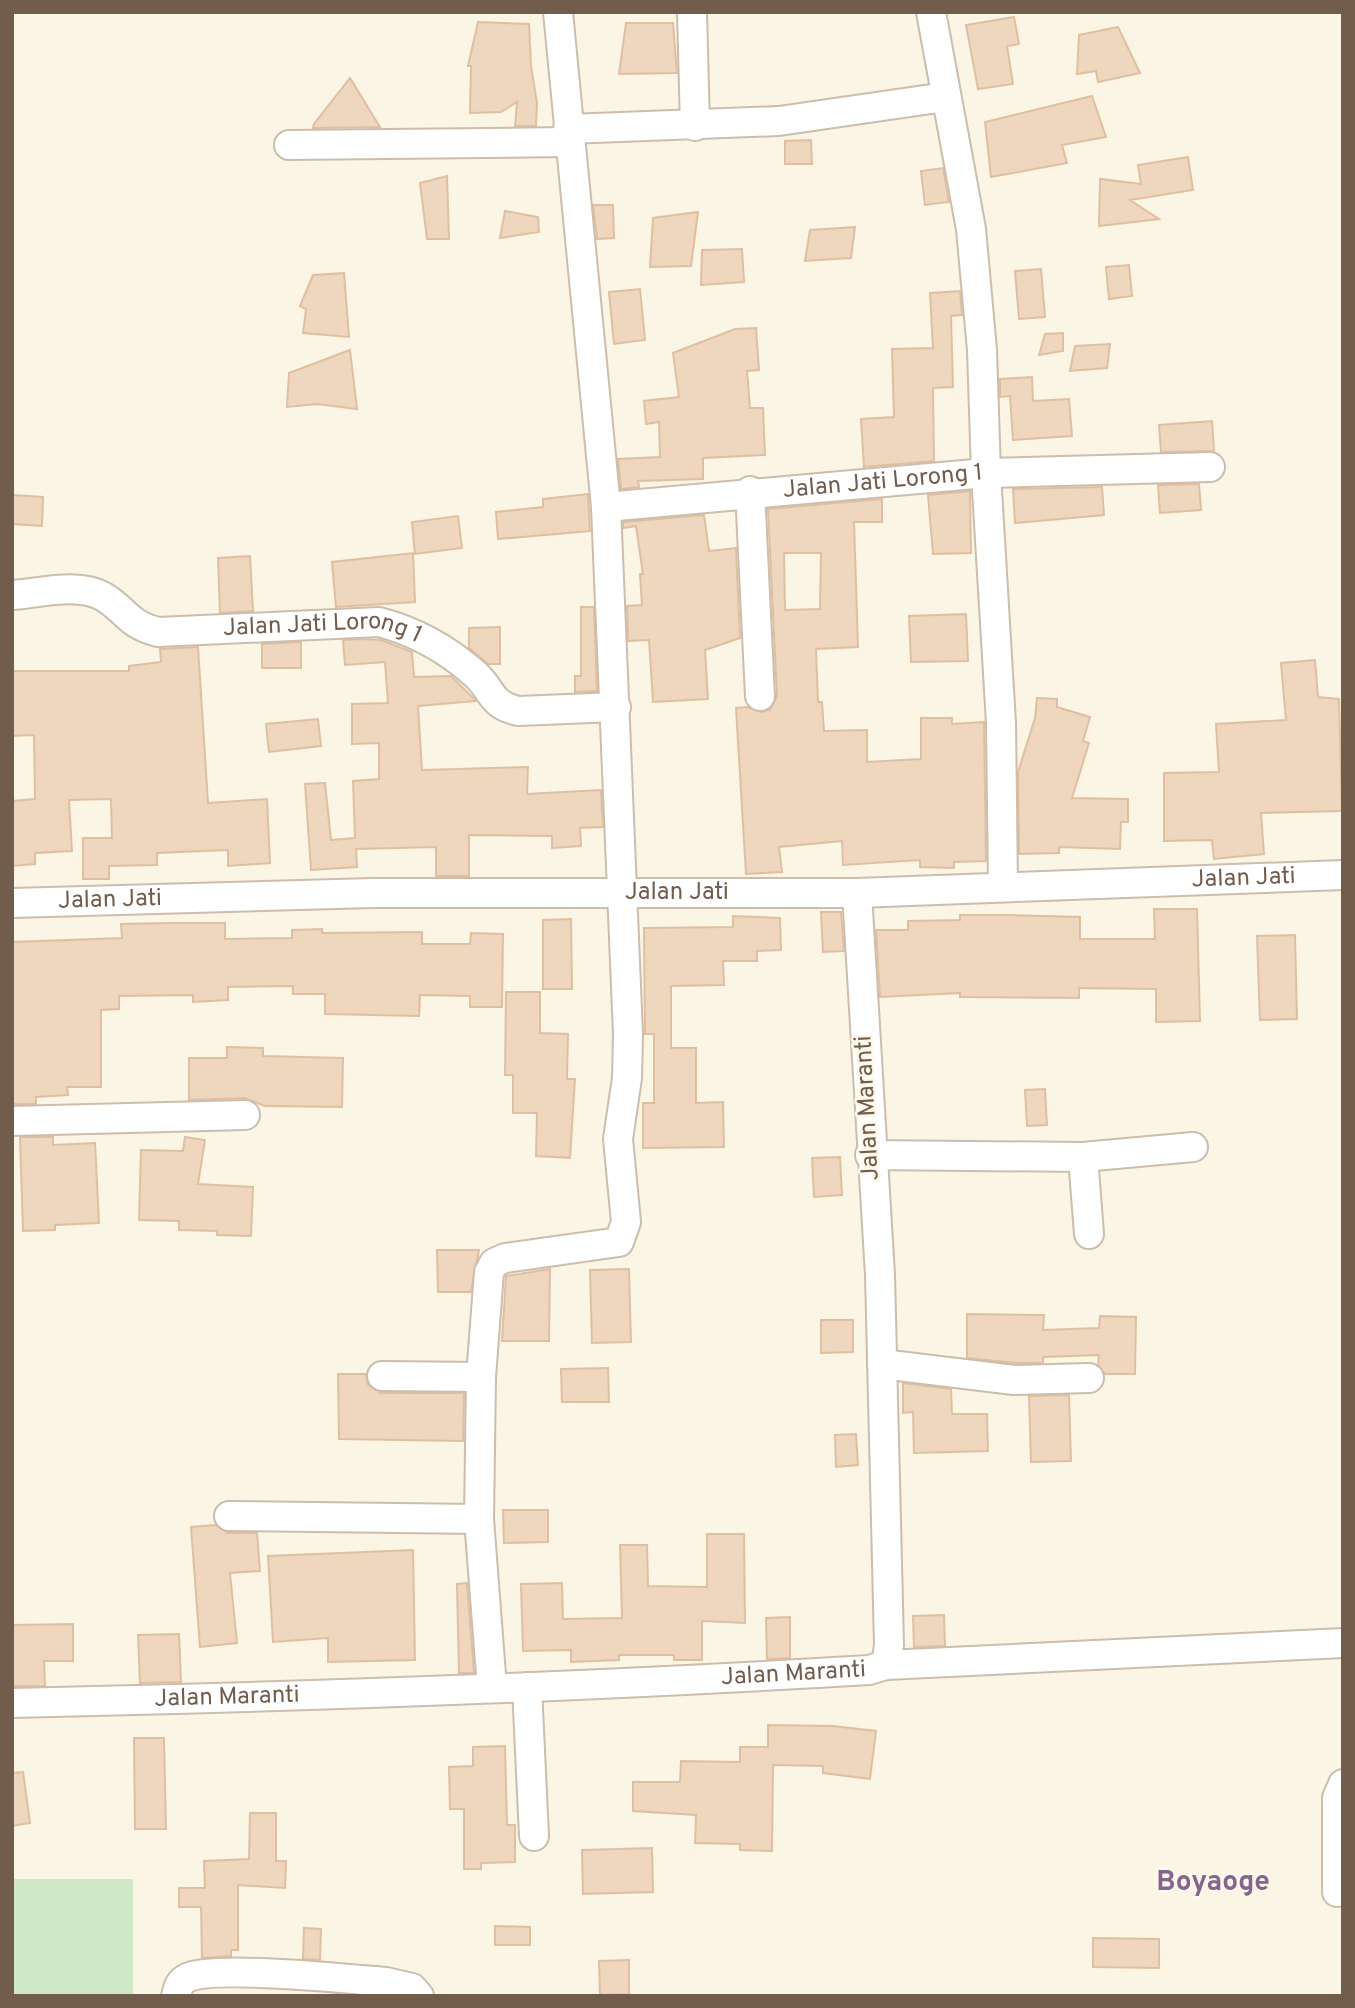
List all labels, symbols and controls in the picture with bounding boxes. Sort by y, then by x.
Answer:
street label: Jalan Jati Lorong 1 [782,458,984,506]
street label: Jalan Jati Lorong 1 [222,607,427,651]
street label: Jalan Jati [1191,862,1296,896]
street label: Jalan Jati [625,878,729,908]
street label: Jalan Jati [57,884,162,917]
street label: Jalan Maranti [849,1035,887,1181]
street label: Jalan Maranti [720,1655,867,1693]
street label: Jalan Maranti [154,1681,300,1715]
district label: Boyaoge [1156,1865,1270,1901]

